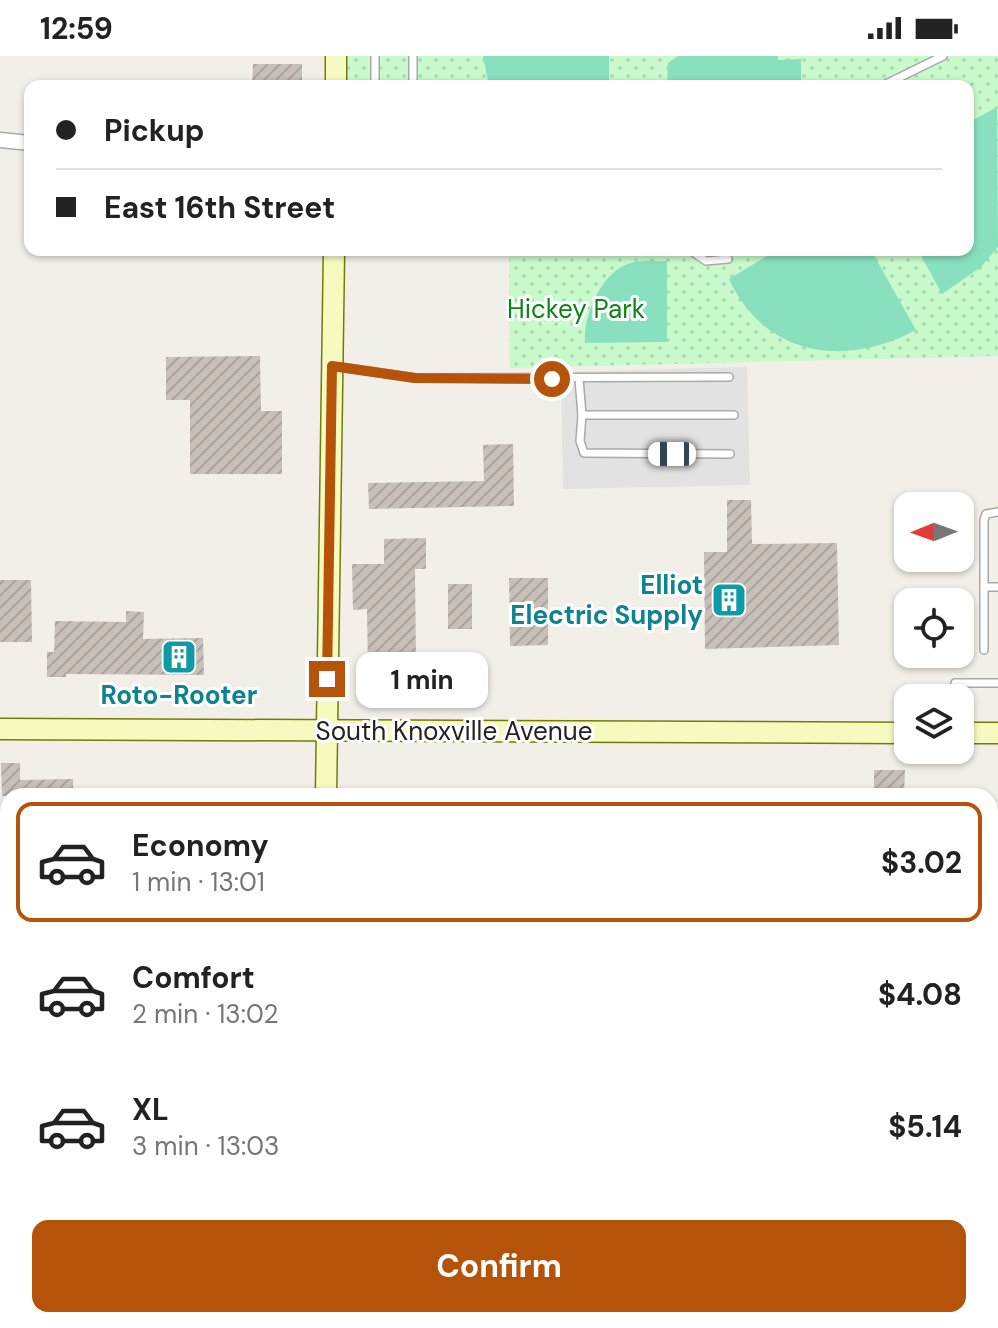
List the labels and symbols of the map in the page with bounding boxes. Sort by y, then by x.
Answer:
park label: Hickey Park [507,292,645,326]
route start [534,361,570,397]
car [648,442,696,466]
north arrow [894,492,974,572]
place label: Elliot Electric Supply [510,568,703,632]
building icon: Elliot Electric Supply [710,581,748,619]
building icon: Roto-Rooter [160,638,198,676]
callout: 1 min [355,651,487,707]
route end [309,661,345,697]
place label: Roto-Rooter [101,678,258,712]
street label: South Knoxville Avenue [316,714,592,748]

